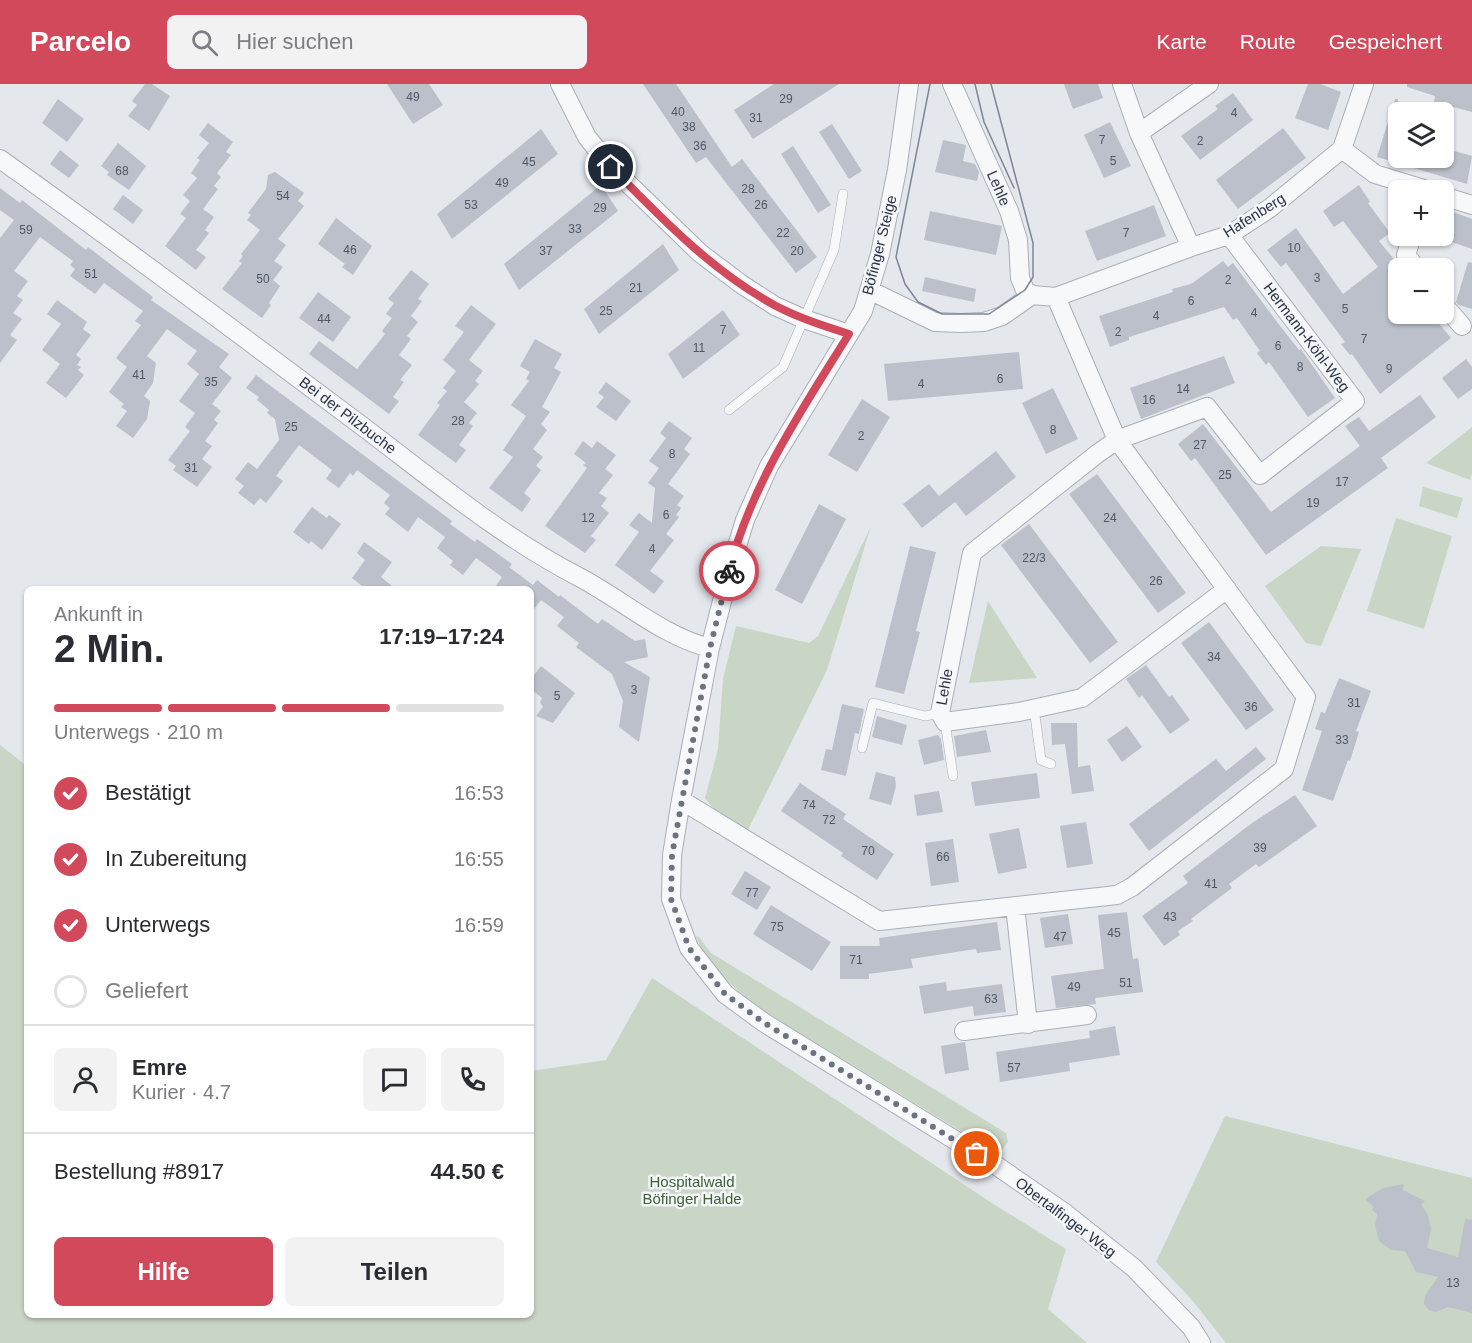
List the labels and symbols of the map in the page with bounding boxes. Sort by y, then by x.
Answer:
house number: 49 [406,90,420,104]
house number: 29 [779,92,793,106]
house number: 40 [671,105,685,119]
house number: 4 [1231,106,1238,120]
house number: 31 [749,111,763,125]
house number: 38 [682,120,696,134]
house number: 7 [1099,133,1106,147]
house number: 2 [1197,134,1204,148]
house number: 36 [693,139,707,153]
pin [585,141,636,192]
house number: 5 [1110,154,1117,168]
house number: 45 [522,155,536,169]
house number: 68 [115,164,129,178]
street label: Lehle [984,168,1014,208]
house number: 49 [495,176,509,190]
house number: 28 [741,182,755,196]
house number: 54 [276,189,290,203]
street label: Hafenberg [1220,189,1288,241]
street label: Böfinger Steige [858,193,900,297]
house number: 53 [464,198,478,212]
house number: 26 [754,198,768,212]
house number: 29 [593,201,607,215]
house number: 33 [568,222,582,236]
house number: 59 [19,223,33,237]
house number: 22 [776,226,790,240]
house number: 7 [1123,226,1130,240]
house number: 10 [1287,241,1301,255]
house number: 46 [343,243,357,257]
house number: 37 [539,244,553,258]
house number: 20 [790,244,804,258]
house number: 51 [84,267,98,281]
house number: 3 [1314,271,1321,285]
house number: 50 [256,272,270,286]
house number: 2 [1225,273,1232,287]
street label: Hermann-Köhl-Weg [1260,279,1354,395]
house number: 21 [629,281,643,295]
house number: 6 [1188,294,1195,308]
house number: 5 [1342,302,1349,316]
house number: 25 [599,304,613,318]
house number: 4 [1251,306,1258,320]
house number: 4 [1153,309,1160,323]
house number: 44 [317,312,331,326]
house number: 7 [720,323,727,337]
house number: 2 [1115,325,1122,339]
house number: 7 [1361,332,1368,346]
house number: 6 [1275,339,1282,353]
house number: 11 [693,341,706,355]
house number: 8 [1297,360,1304,374]
house number: 9 [1386,362,1393,376]
house number: 41 [132,368,146,382]
house number: 6 [997,372,1004,386]
street label: Bei der Pilzbuche [296,373,400,457]
house number: 35 [204,375,218,389]
house number: 4 [918,377,925,391]
house number: 14 [1176,382,1190,396]
house number: 16 [1142,393,1156,407]
house number: 28 [451,414,465,428]
house number: 25 [284,420,298,434]
house number: 8 [1050,423,1057,437]
house number: 2 [858,429,865,443]
house number: 27 [1193,438,1207,452]
house number: 8 [669,447,676,461]
house number: 31 [184,461,198,475]
house number: 25 [1218,468,1232,482]
house number: 17 [1335,475,1349,489]
house number: 19 [1306,496,1320,510]
house number: 6 [663,508,670,522]
house number: 12 [581,511,595,525]
house number: 24 [1103,511,1117,525]
courier [699,541,759,601]
house number: 4 [649,542,656,556]
house number: 22/3 [1022,551,1046,565]
house number: 26 [1149,574,1163,588]
house number: 34 [1207,650,1221,664]
street label: Lehle [932,667,956,707]
house number: 3 [631,683,638,697]
house number: 5 [554,689,561,703]
house number: 31 [1347,696,1361,710]
house number: 36 [1244,700,1258,714]
house number: 33 [1335,733,1349,747]
house number: 74 [802,798,816,812]
house number: 72 [822,813,836,827]
house number: 39 [1253,841,1267,855]
house number: 70 [861,844,875,858]
house number: 66 [936,850,950,864]
house number: 41 [1204,877,1218,891]
house number: 77 [745,886,759,900]
house number: 43 [1163,910,1177,924]
house number: 75 [770,920,784,934]
house number: 45 [1107,926,1121,940]
house number: 47 [1053,930,1067,944]
house number: 71 [849,953,863,967]
house number: 51 [1119,976,1133,990]
house number: 49 [1067,980,1081,994]
house number: 63 [984,992,998,1006]
house number: 57 [1007,1061,1021,1075]
pin [951,1128,1002,1179]
park label: Hospitalwald Böfinger Halde [642,1173,742,1207]
street label: Obertalfinger Weg [1012,1174,1120,1260]
house number: 13 [1446,1276,1460,1290]

